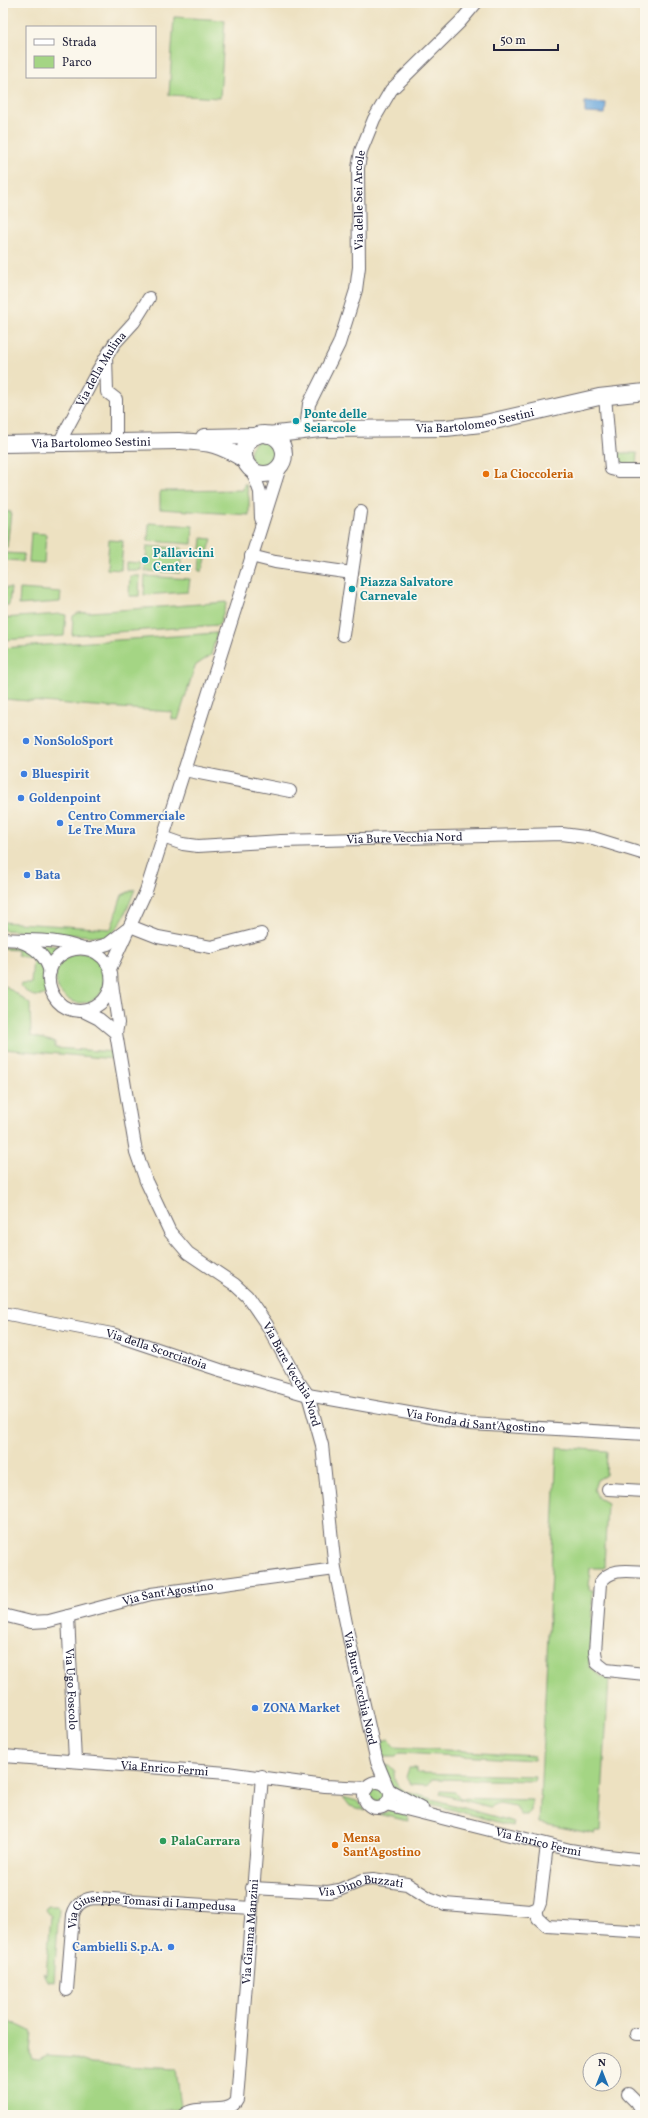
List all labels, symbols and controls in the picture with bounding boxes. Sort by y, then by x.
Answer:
legend [26,26,156,78]
scale bar [494,26,558,52]
text: 50 m [500,33,526,49]
text: Strada [62,35,97,51]
text: Parco [62,55,92,71]
street label: Via delle Sei Arcole [351,149,370,250]
street label: Via della Mulina [73,328,131,410]
street label: Via Bartolomeo Sestini [416,405,536,437]
place label: Ponte delle Seiarcole [304,407,367,437]
marker: Ponte delle Seiarcole [291,416,301,426]
street label: Via Bartolomeo Sestini [31,434,151,453]
place label: La Cioccoleria [494,467,574,483]
marker: La Cioccoleria [481,469,491,479]
place label: Pallavicini Center [153,546,214,576]
marker: Pallavicini Center [140,555,150,565]
place label: Piazza Salvatore Carnevale [360,575,453,605]
marker: Piazza Salvatore Carnevale [347,584,357,594]
place label: NonSoloSport [34,734,114,750]
marker: NonSoloSport [21,736,31,746]
place label: Bluespirit [32,767,90,783]
marker: Bluespirit [19,769,29,779]
place label: Goldenpoint [29,791,101,807]
marker: Goldenpoint [16,793,26,803]
place label: Centro Commerciale Le Tre Mura [68,809,185,839]
marker: Centro Commerciale Le Tre Mura [55,818,65,828]
street label: Via Bure Vecchia Nord [346,829,463,848]
place label: Bata [35,868,61,884]
marker: Bata [22,870,32,880]
street label: Via Bure Vecchia Nord [258,1319,324,1429]
street label: Via della Scorciatoia [104,1326,209,1374]
street label: Via Fonda di Sant'Agostino [404,1406,545,1437]
street label: Via Sant'Agostino [121,1579,214,1610]
street label: Via Bure Vecchia Nord [339,1630,380,1747]
street label: Via Ugo Foscolo [61,1648,80,1730]
place label: ZONA Market [263,1701,341,1717]
marker: ZONA Market [250,1703,260,1713]
street label: Via Enrico Fermi [120,1758,209,1781]
street label: Via Enrico Fermi [493,1825,583,1861]
place label: Mensa Sant'Agostino [343,1831,421,1861]
place label: PalaCarrara [171,1834,241,1850]
marker: PalaCarrara [158,1836,168,1846]
marker: Mensa Sant'Agostino [330,1840,340,1850]
street label: Via Dino Buzzati [317,1872,405,1901]
street label: Via Gianna Manzini [239,1878,263,1985]
street label: Via Giuseppe Tomasi di Lampedusa [65,1891,236,1929]
place label: Cambielli S.p.A. [72,1940,163,1956]
marker: Cambielli S.p.A. [166,1942,176,1952]
north arrow [582,2052,622,2092]
text: N [598,2056,606,2071]

